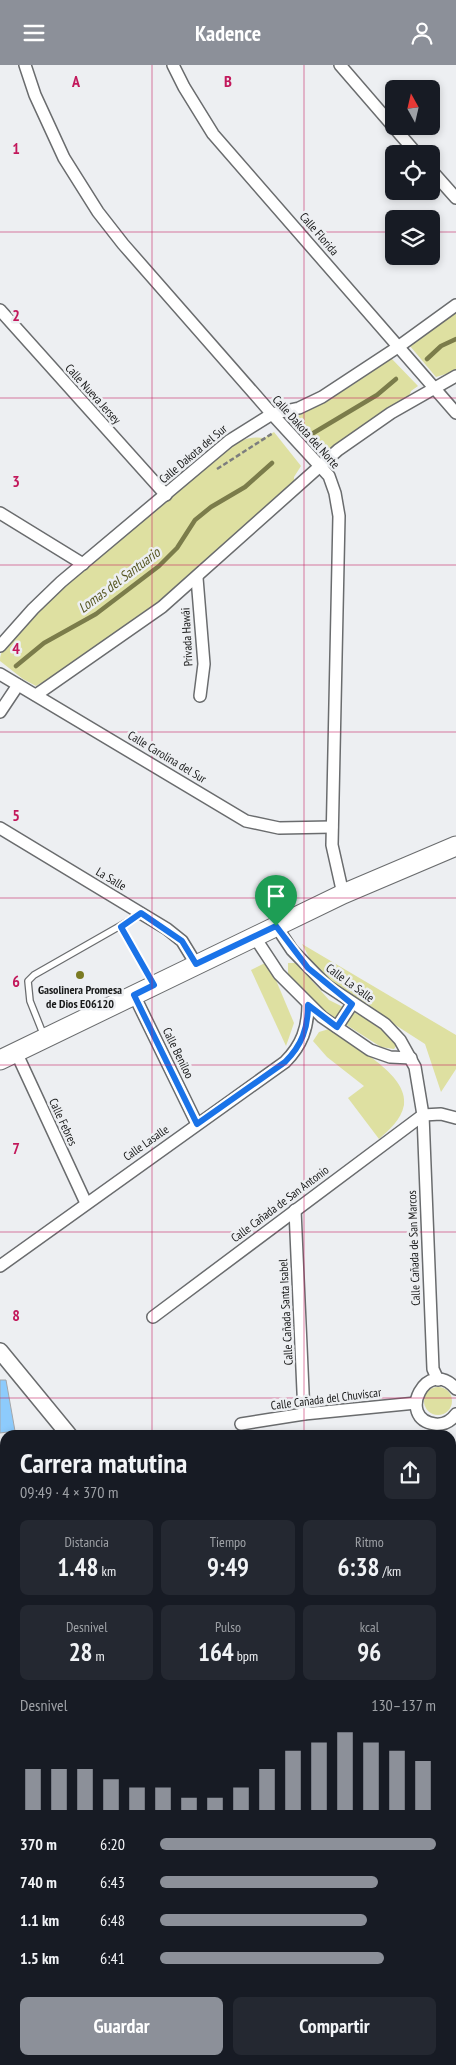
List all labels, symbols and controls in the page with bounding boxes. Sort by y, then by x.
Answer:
icon: menu [20,19,48,47]
text: Kadence [195,19,261,47]
icon: person [408,19,436,47]
text: A [71,71,81,91]
text: B [224,71,232,91]
north arrow [385,80,440,135]
map controls [385,80,440,265]
text: 1 [12,138,20,158]
button: locate [385,145,440,200]
street label: Calle Florida [297,209,342,258]
button: layers [385,210,440,265]
text: 2 [12,305,20,325]
street label: Calle Nueva Jersey [62,360,125,427]
street label: Calle Dakota del Norte [269,392,343,471]
street label: Calle Dakota del Sur [156,420,230,486]
text: 3 [12,471,20,491]
water label: Lomas del Santuario [74,543,164,617]
street label: Privada Hawái [177,607,196,667]
text: 4 [12,638,20,658]
street label: Calle Carolina del Sur [125,727,210,786]
text: 5 [12,805,20,825]
street label: La Salle [93,864,129,893]
pin [255,875,297,926]
icon: arrive [262,882,290,910]
street label: Calle La Salle [323,960,377,1005]
marker: Gasolinera Promesa de Dios E06120 [74,969,86,981]
text: 6 [12,971,20,991]
place label: Gasolinera Promesa de Dios E06120 [38,982,122,1011]
street label: Calle Beniloo [160,1025,197,1081]
street label: Calle Febres [46,1096,81,1148]
street label: Calle Lasalle [120,1121,171,1164]
text: 7 [12,1138,20,1158]
street label: Calle Cañada de San Antonio [228,1162,332,1245]
street label: Calle Cañada de San Marcos [404,1190,423,1306]
street label: Calle Cañada Santa Isabel [275,1258,296,1366]
text: 8 [12,1305,20,1325]
street label: Calle Cañada del Chuvíscar [270,1384,383,1413]
text: Carrera matutina [20,1444,187,1481]
button: share [384,1447,436,1499]
text: 09:49 · 4 × 370 m [20,1482,118,1502]
text: Distancia [64,1533,109,1551]
text: Tiempo [210,1533,246,1551]
text: Ritmo [355,1533,384,1551]
text: 1.48 [57,1551,98,1583]
text: 9:49 [207,1551,249,1583]
text: 6:38 [337,1551,380,1583]
text: km [98,1562,116,1580]
text: /km [380,1562,401,1580]
text: Desnivel [66,1618,107,1636]
text: Pulso [215,1618,241,1636]
text: kcal [360,1618,379,1636]
text: 28 [69,1636,93,1668]
text: 164 [198,1636,234,1668]
text: 96 [357,1636,381,1668]
text: m [93,1647,105,1665]
text: bpm [234,1647,258,1665]
text: Desnivel [20,1695,67,1715]
text: 130–137 m [371,1695,436,1715]
text: 370 m [20,1834,57,1854]
text: 6:20 [100,1834,125,1854]
text: 740 m [20,1872,57,1892]
text: 6:43 [100,1872,125,1892]
text: 1.1 km [20,1910,59,1930]
text: 6:48 [100,1910,125,1930]
text: 1.5 km [20,1948,59,1968]
text: 6:41 [100,1948,125,1968]
button: Guardar [20,1997,223,2055]
button: Compartir [233,1997,436,2055]

